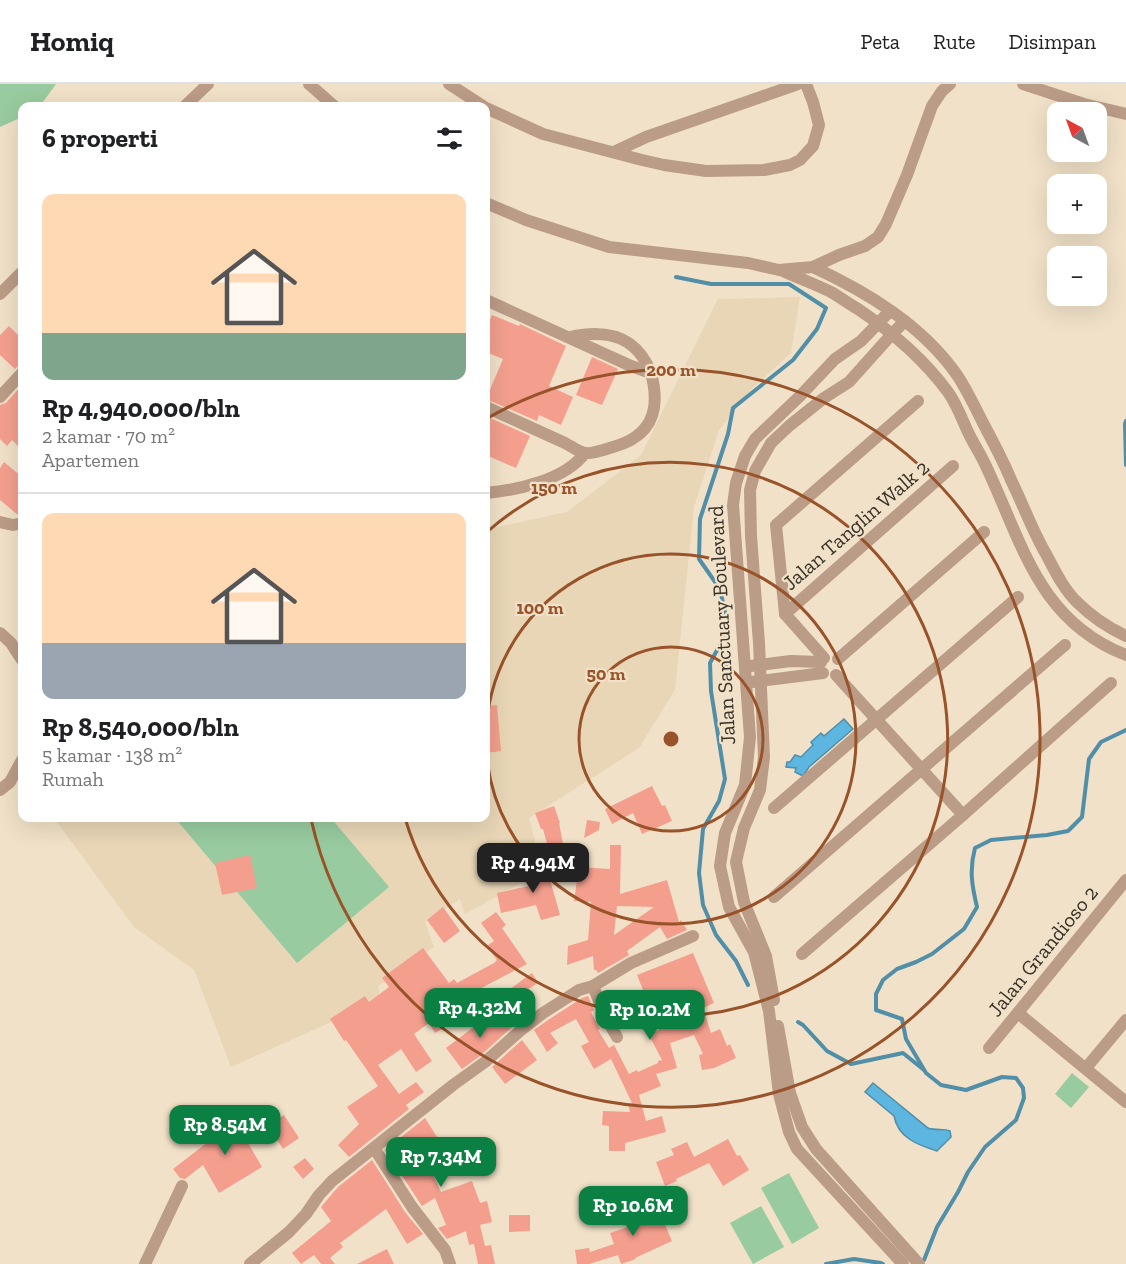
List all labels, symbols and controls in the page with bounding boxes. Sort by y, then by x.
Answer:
text: Homiq [30,25,114,58]
text: Peta [861,29,900,54]
text: Rute [933,29,975,54]
text: Disimpan [1008,29,1096,54]
north arrow [1047,102,1107,162]
map controls [1047,102,1107,306]
text: 6 properti [42,122,158,154]
icon: filters [433,122,466,155]
button: + [1047,174,1107,234]
icon: home [200,233,308,341]
button: − [1047,246,1107,306]
text: 200 m [646,359,696,381]
text: Rp 4,940,000/bln [42,392,240,424]
text: 2 kamar · 70 m² [42,424,175,448]
text: Apartemen [42,448,139,472]
street label: Jalan Tanglin Walk 2 [777,454,934,595]
text: 150 m [531,477,577,499]
street label: Jalan Sanctuary Boulevard [703,504,740,745]
icon: home [200,552,308,660]
text: 100 m [516,597,564,619]
text: 50 m [587,663,626,685]
text: Rp 8,540,000/bln [42,711,239,743]
centre of rings [661,729,681,749]
text: 5 kamar · 138 m² [42,743,182,767]
text: Rumah [42,767,104,791]
pin: Rp 4.94M [471,843,595,894]
text: Rp 4.94M [491,850,575,874]
street label: Jalan Grandioso 2 [982,880,1103,1021]
pin: Rp 4.32M [418,988,542,1039]
pin: Rp 10.2M [588,990,712,1041]
text: Rp 4.32M [438,995,522,1019]
text: Rp 10.2M [610,997,690,1021]
pin: Rp 8.54M [163,1105,287,1156]
text: Rp 8.54M [183,1112,267,1136]
pin: Rp 7.34M [379,1137,503,1188]
text: Rp 7.34M [400,1144,482,1168]
pin: Rp 10.6M [571,1186,695,1237]
text: Rp 10.6M [593,1193,673,1217]

